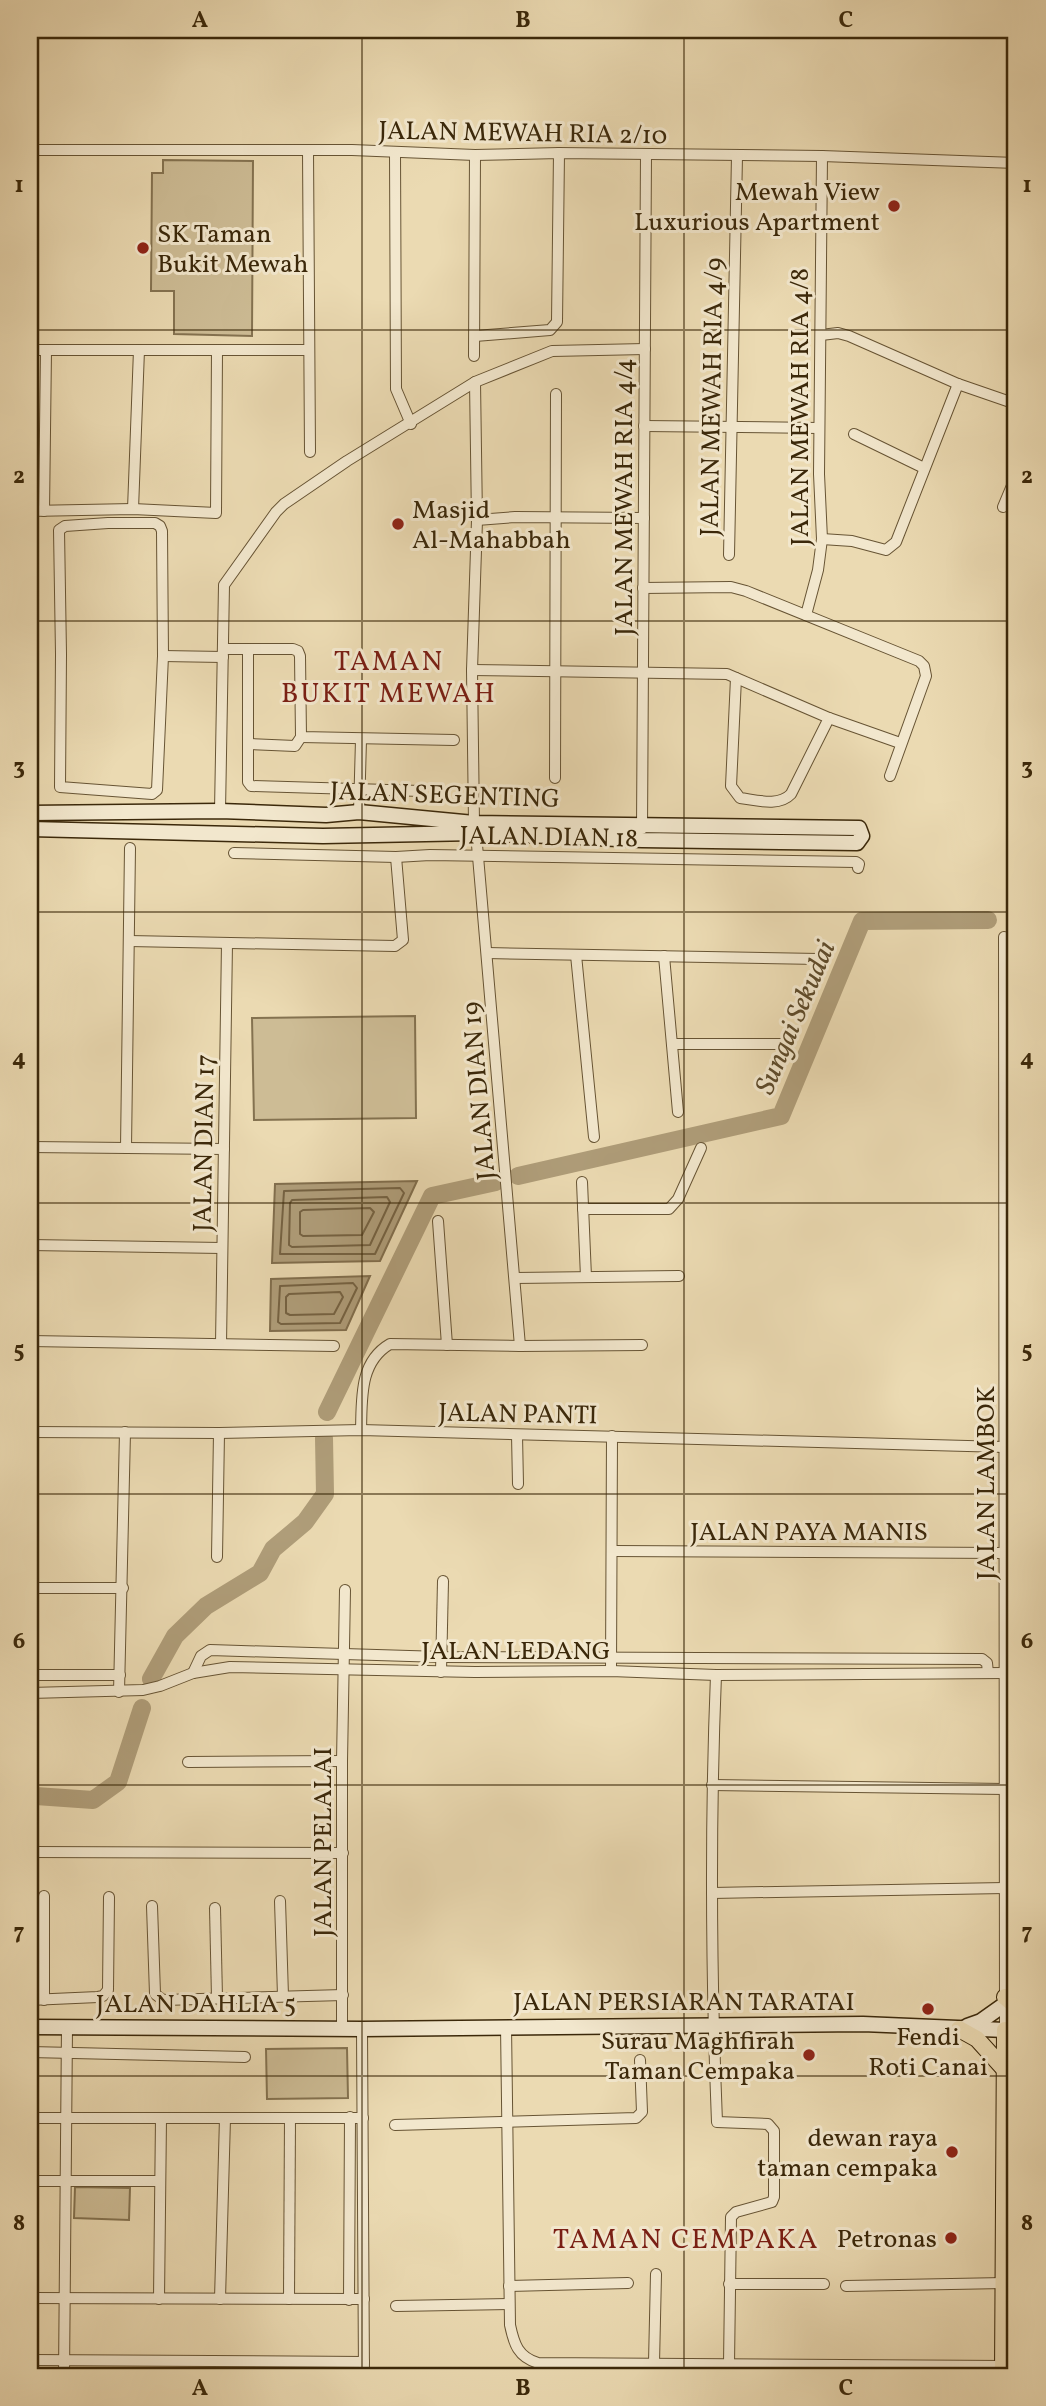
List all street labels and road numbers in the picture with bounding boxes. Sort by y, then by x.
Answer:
street label: JALAN MEWAH RIA 2/10 [378,113,668,155]
street label: JALAN MEWAH RIA 4/9 [693,257,733,537]
street label: JALAN MEWAH RIA 4/8 [783,268,819,546]
street label: JALAN MEWAH RIA 4/4 [607,358,643,636]
street label: JALAN SEGENTING [329,774,561,818]
street label: JALAN DIAN 18 [459,818,639,858]
street label: JALAN DIAN 19 [454,1000,506,1181]
street label: JALAN DIAN 17 [185,1054,225,1232]
street label: JALAN LAMBOK [969,1386,1005,1580]
street label: JALAN PANTI [438,1396,598,1434]
street label: JALAN PAYA MANIS [690,1515,928,1551]
street label: JALAN LEDANG [421,1634,611,1670]
street label: JALAN PELALAI [306,1747,342,1937]
street label: JALAN PERSIARAN TARATAI [513,1985,855,2021]
street label: JALAN DAHLIA 5 [96,1987,296,2023]

